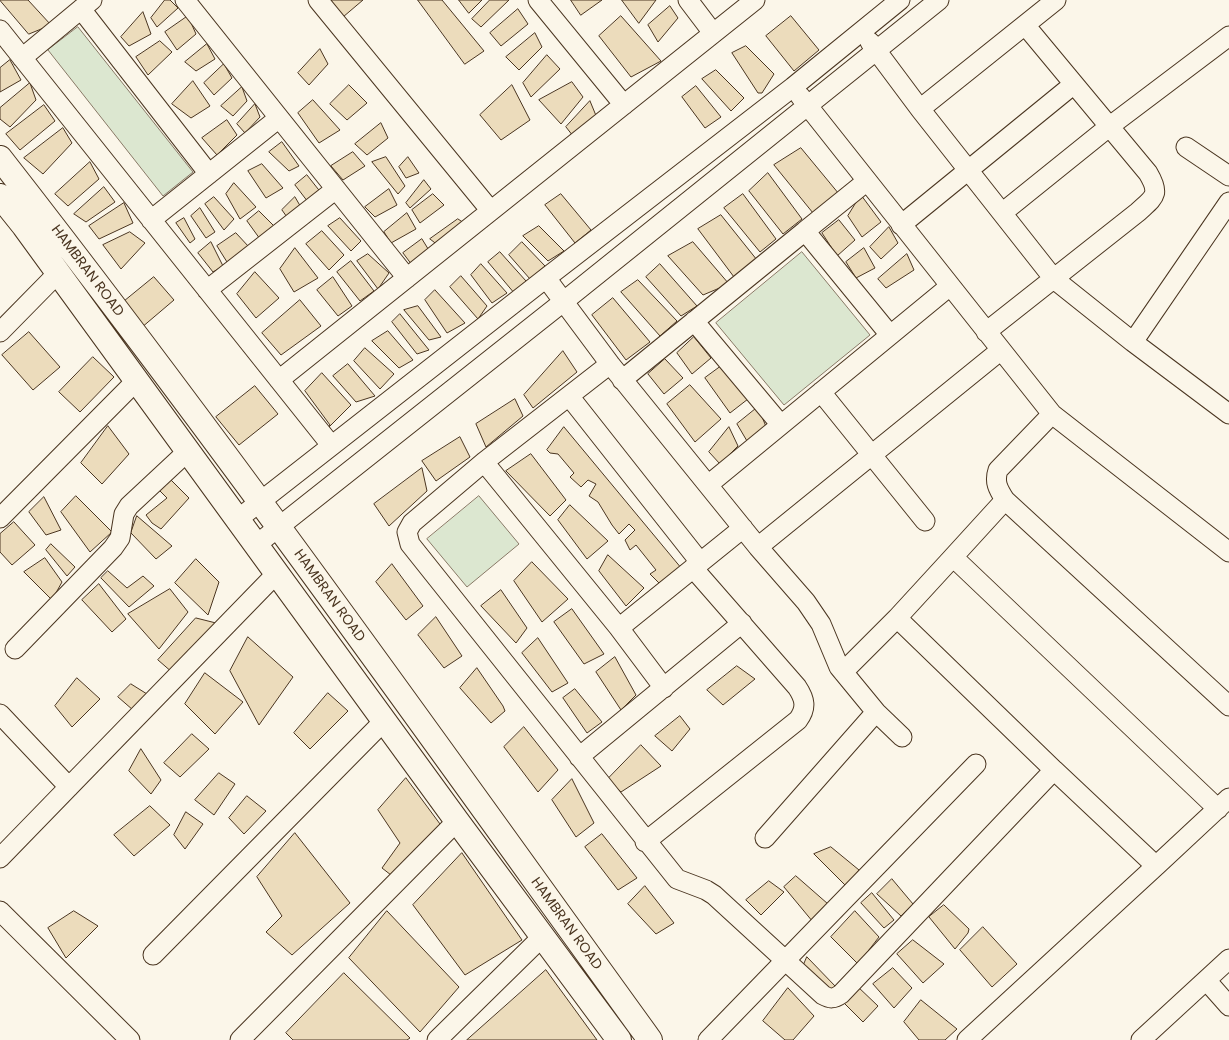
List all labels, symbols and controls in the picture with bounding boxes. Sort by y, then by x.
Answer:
street label: HAMBRAN ROAD [47,222,127,320]
street label: HAMBRAN ROAD [290,547,368,645]
street label: HAMBRAN ROAD [527,875,605,973]

